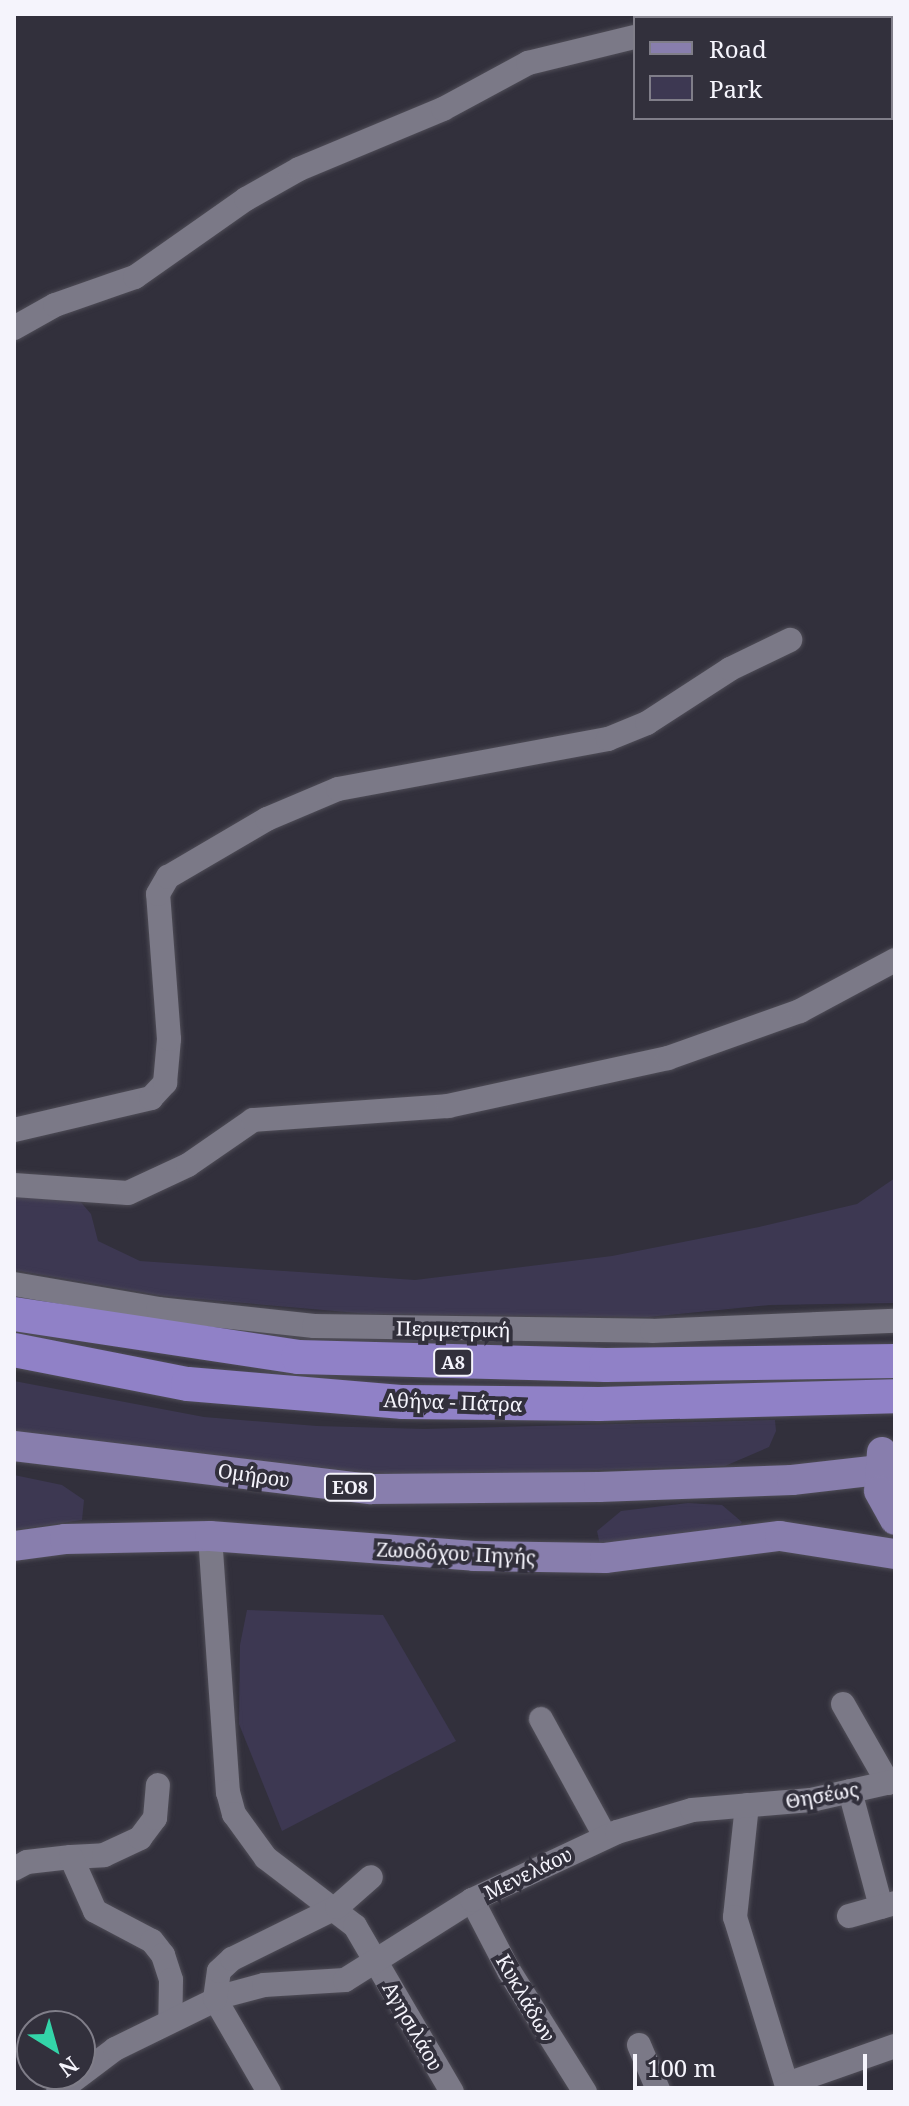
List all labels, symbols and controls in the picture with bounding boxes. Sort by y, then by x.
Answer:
legend [633,16,893,120]
text: Road [709,32,767,65]
text: Park [709,72,762,105]
street label: Περιμετρική [396,1316,510,1342]
road number: Α8 [433,1348,473,1376]
street label: Αθήνα - Πάτρα [383,1388,523,1416]
street label: Ομήρου [216,1458,292,1492]
road number: ΕΟ8 [322,1473,378,1501]
street label: Ζωοδόχου Πηγής [376,1537,536,1569]
street label: Θησέως [783,1777,861,1813]
street label: Μενελάου [480,1841,576,1905]
street label: Κυκλάδων [491,1950,561,2046]
street label: Αγησιλάου [378,1977,448,2075]
north arrow [16,2010,96,2090]
scale bar [637,2038,871,2088]
text: N [53,2050,85,2085]
text: 100 m [647,2051,716,2084]

